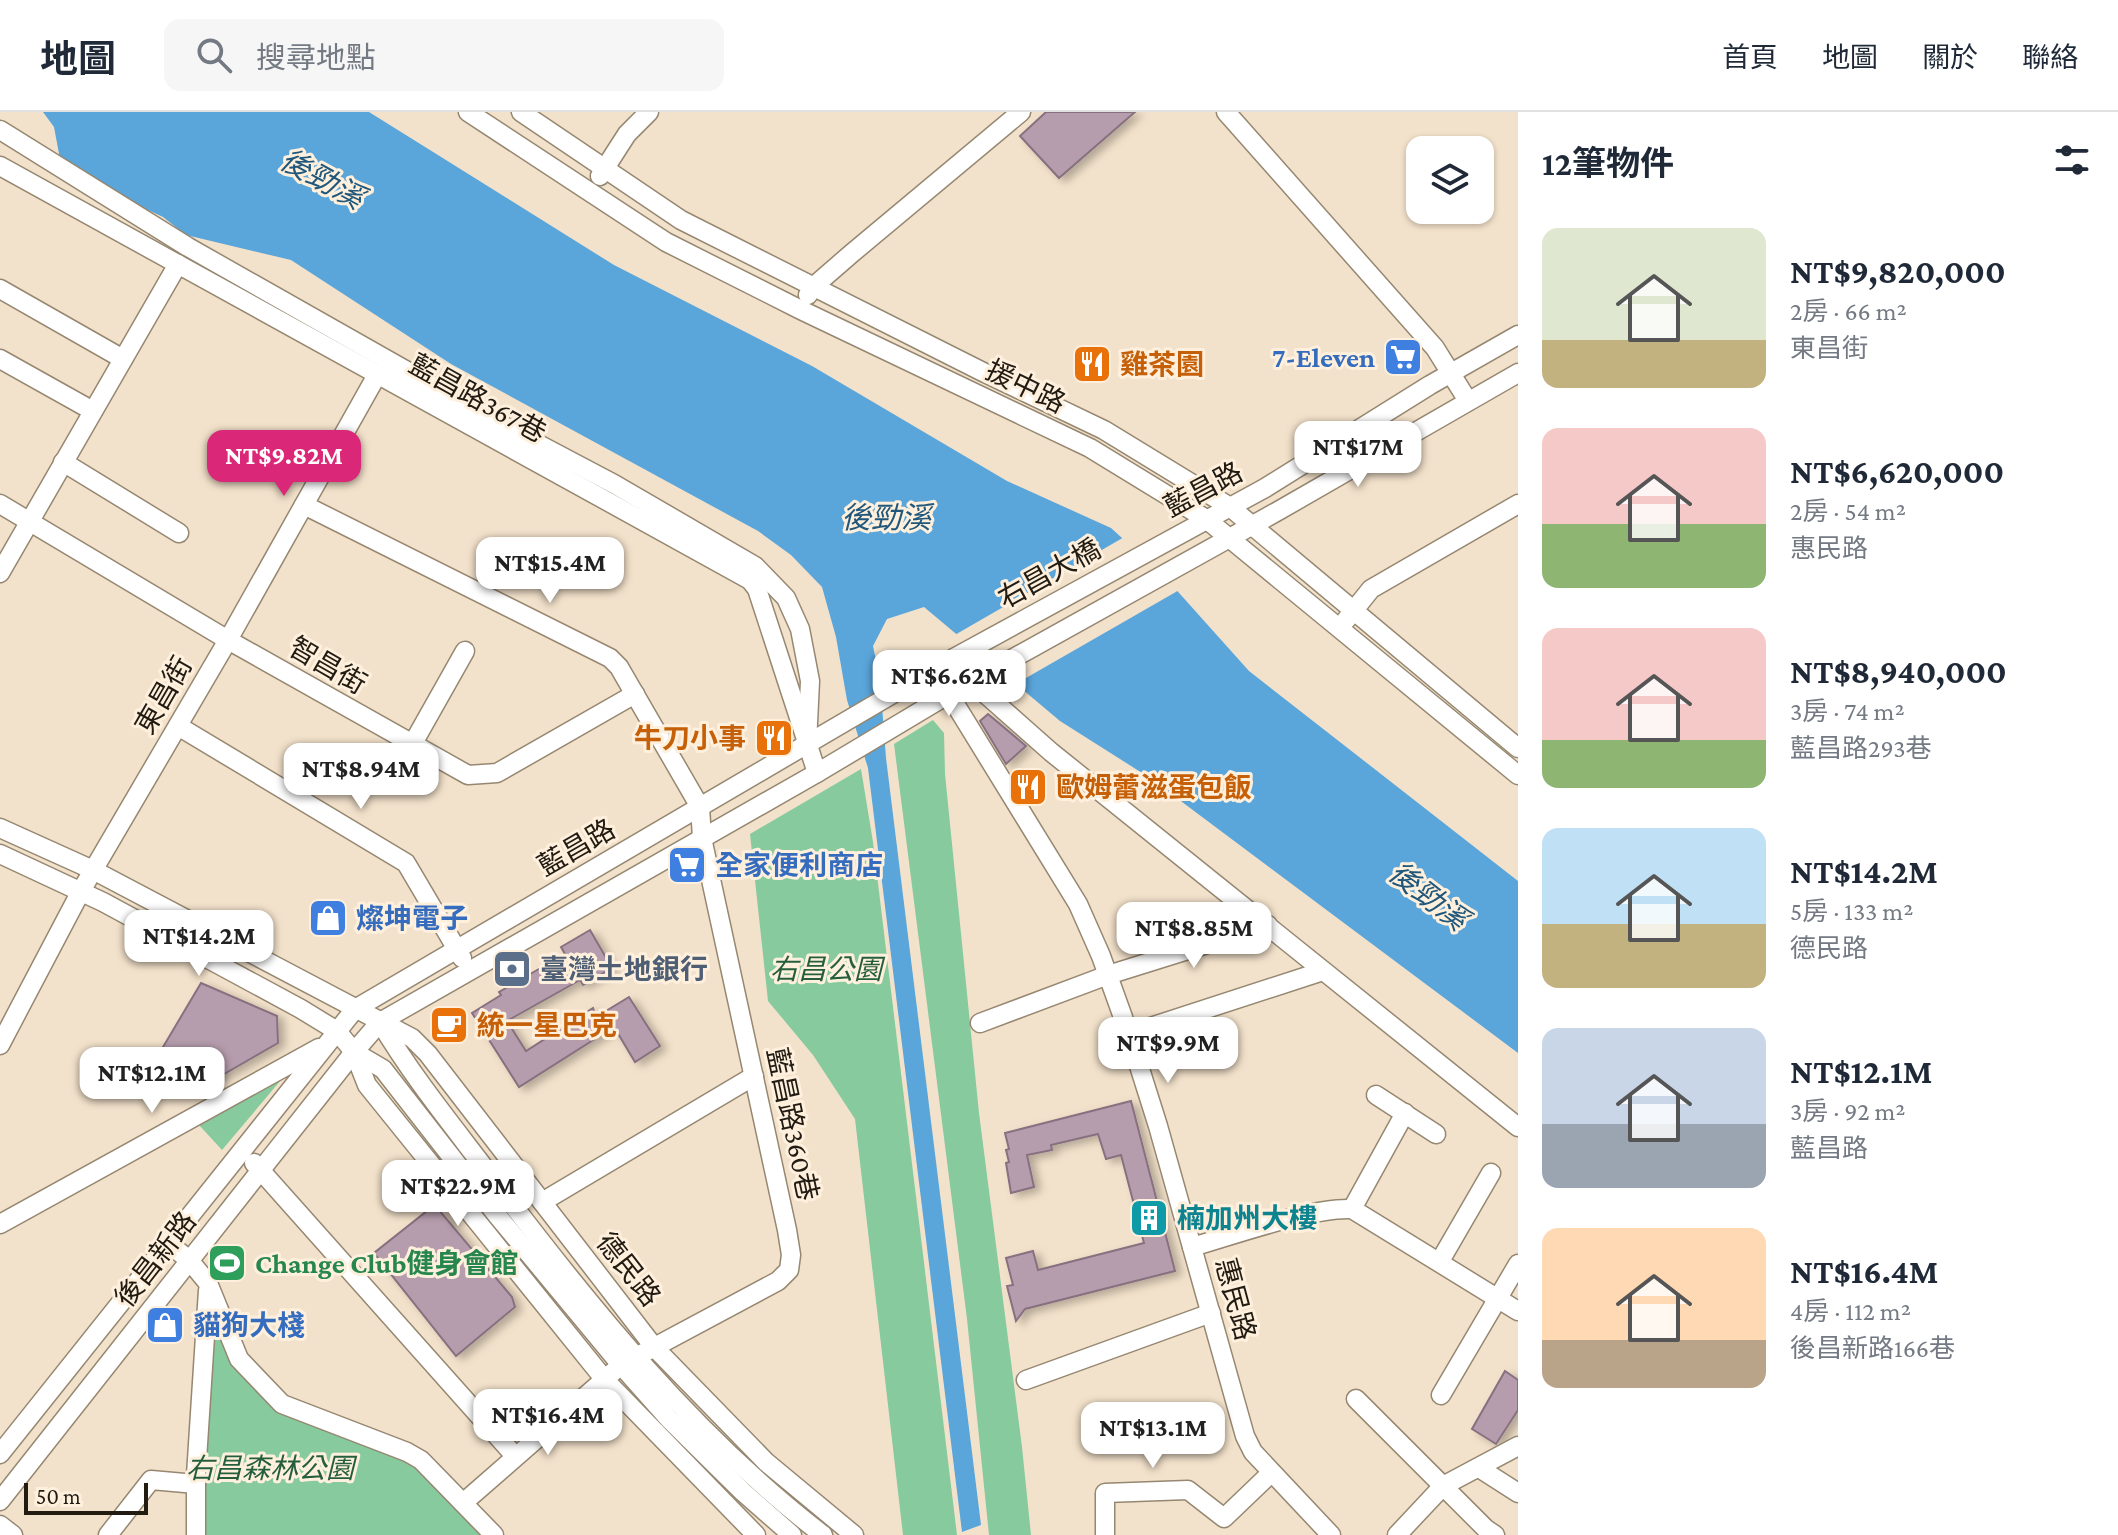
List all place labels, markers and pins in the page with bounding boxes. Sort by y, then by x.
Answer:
supermarket icon: 7-Eleven [1382,336,1424,378]
place label: 7-Eleven [1272,342,1375,373]
restaurant icon: 雞茶園 [1071,343,1113,385]
place label: 雞茶園 [1120,349,1204,380]
pin: NT$17M [1293,421,1423,489]
pin: NT$9.82M [201,430,367,498]
pin: NT$15.4M [467,537,633,605]
pin: NT$6.62M [866,650,1032,718]
restaurant icon: 牛刀小事 [753,717,795,759]
place label: 牛刀小事 [634,723,746,754]
pin: NT$8.94M [278,743,444,811]
restaurant icon: 歐姆蕾滋蛋包飯 [1007,766,1049,808]
place label: 歐姆蕾滋蛋包飯 [1056,772,1252,803]
supermarket icon: 全家便利商店 [666,844,708,886]
place label: 全家便利商店 [715,850,883,881]
shop icon: 燦坤電子 [307,897,349,939]
pin: NT$8.85M [1111,902,1277,970]
place label: 燦坤電子 [356,903,468,934]
pin: NT$14.2M [116,910,282,978]
bank icon: 臺灣土地銀行 [491,948,533,990]
place label: 臺灣土地銀行 [540,954,708,985]
cafe icon: 統一星巴克 [428,1004,470,1046]
place label: 統一星巴克 [477,1010,617,1041]
pin: NT$9.9M [1094,1017,1242,1085]
pin: NT$12.1M [69,1047,235,1115]
pin: NT$22.9M [375,1160,541,1228]
building icon: 楠加州大樓 [1128,1197,1170,1239]
place label: 楠加州大樓 [1177,1203,1317,1234]
sports icon: Change Club健身會館 [206,1242,248,1284]
place label: Change Club健身會館 [255,1248,518,1279]
shop icon: 貓狗大棧 [144,1304,186,1346]
place label: 貓狗大棧 [193,1310,305,1341]
pin: NT$16.4M [465,1389,631,1457]
pin: NT$13.1M [1070,1402,1236,1470]

